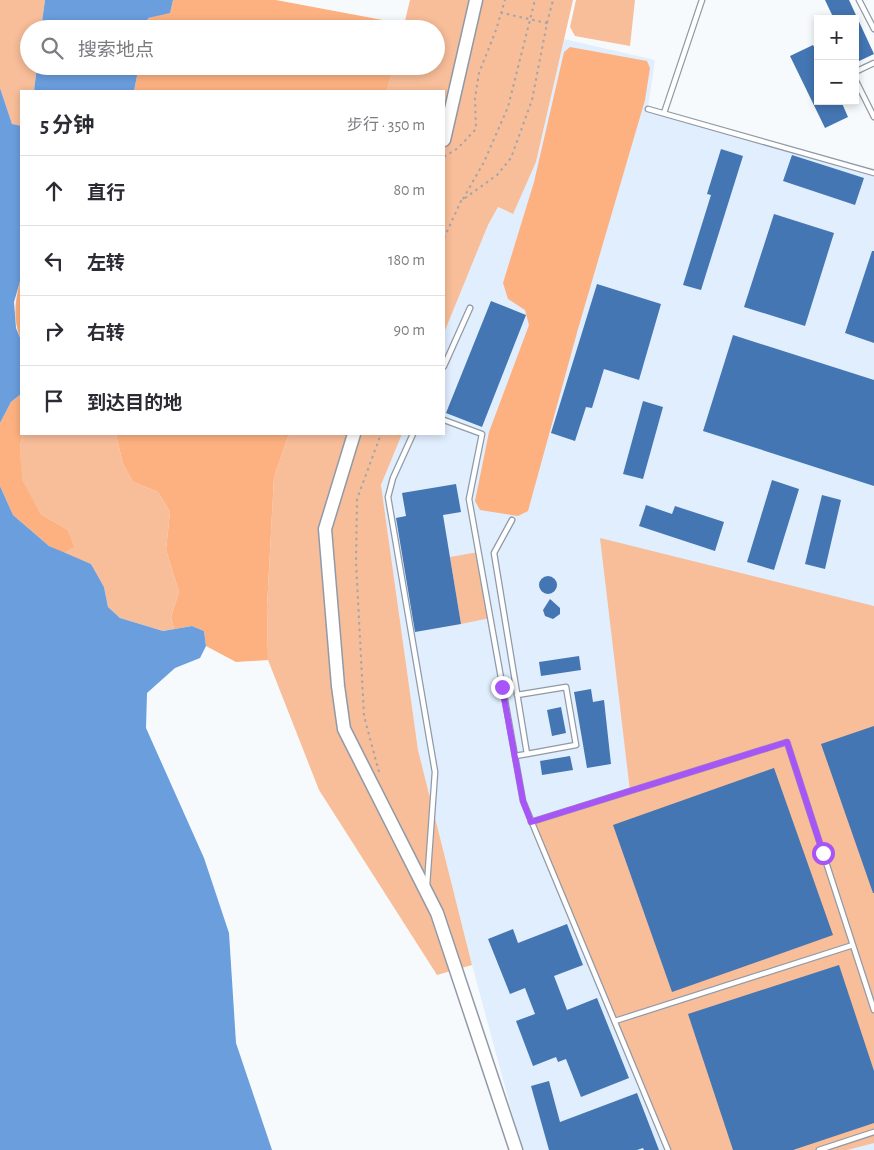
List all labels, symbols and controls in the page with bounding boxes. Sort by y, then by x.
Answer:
map controls [814,15,859,105]
button: + [814,15,859,60]
search box [20,20,445,75]
icon: search [38,34,66,62]
text: 搜索地点 [78,41,154,60]
button: − [814,60,859,105]
text: 5 分钟 [40,115,94,136]
text: 步行 · 350 m [347,117,425,133]
icon: ahead [40,177,68,205]
text: 80 m [394,182,425,198]
text: 直行 [87,184,125,203]
icon: left [40,247,68,275]
text: 180 m [388,252,425,268]
text: 左转 [87,254,125,273]
icon: right [40,317,68,345]
text: 90 m [394,322,425,338]
text: 右转 [87,324,125,343]
icon: arrive [40,387,68,415]
text: 到达目的地 [87,394,182,413]
route end [491,676,514,699]
route start [812,842,835,865]

